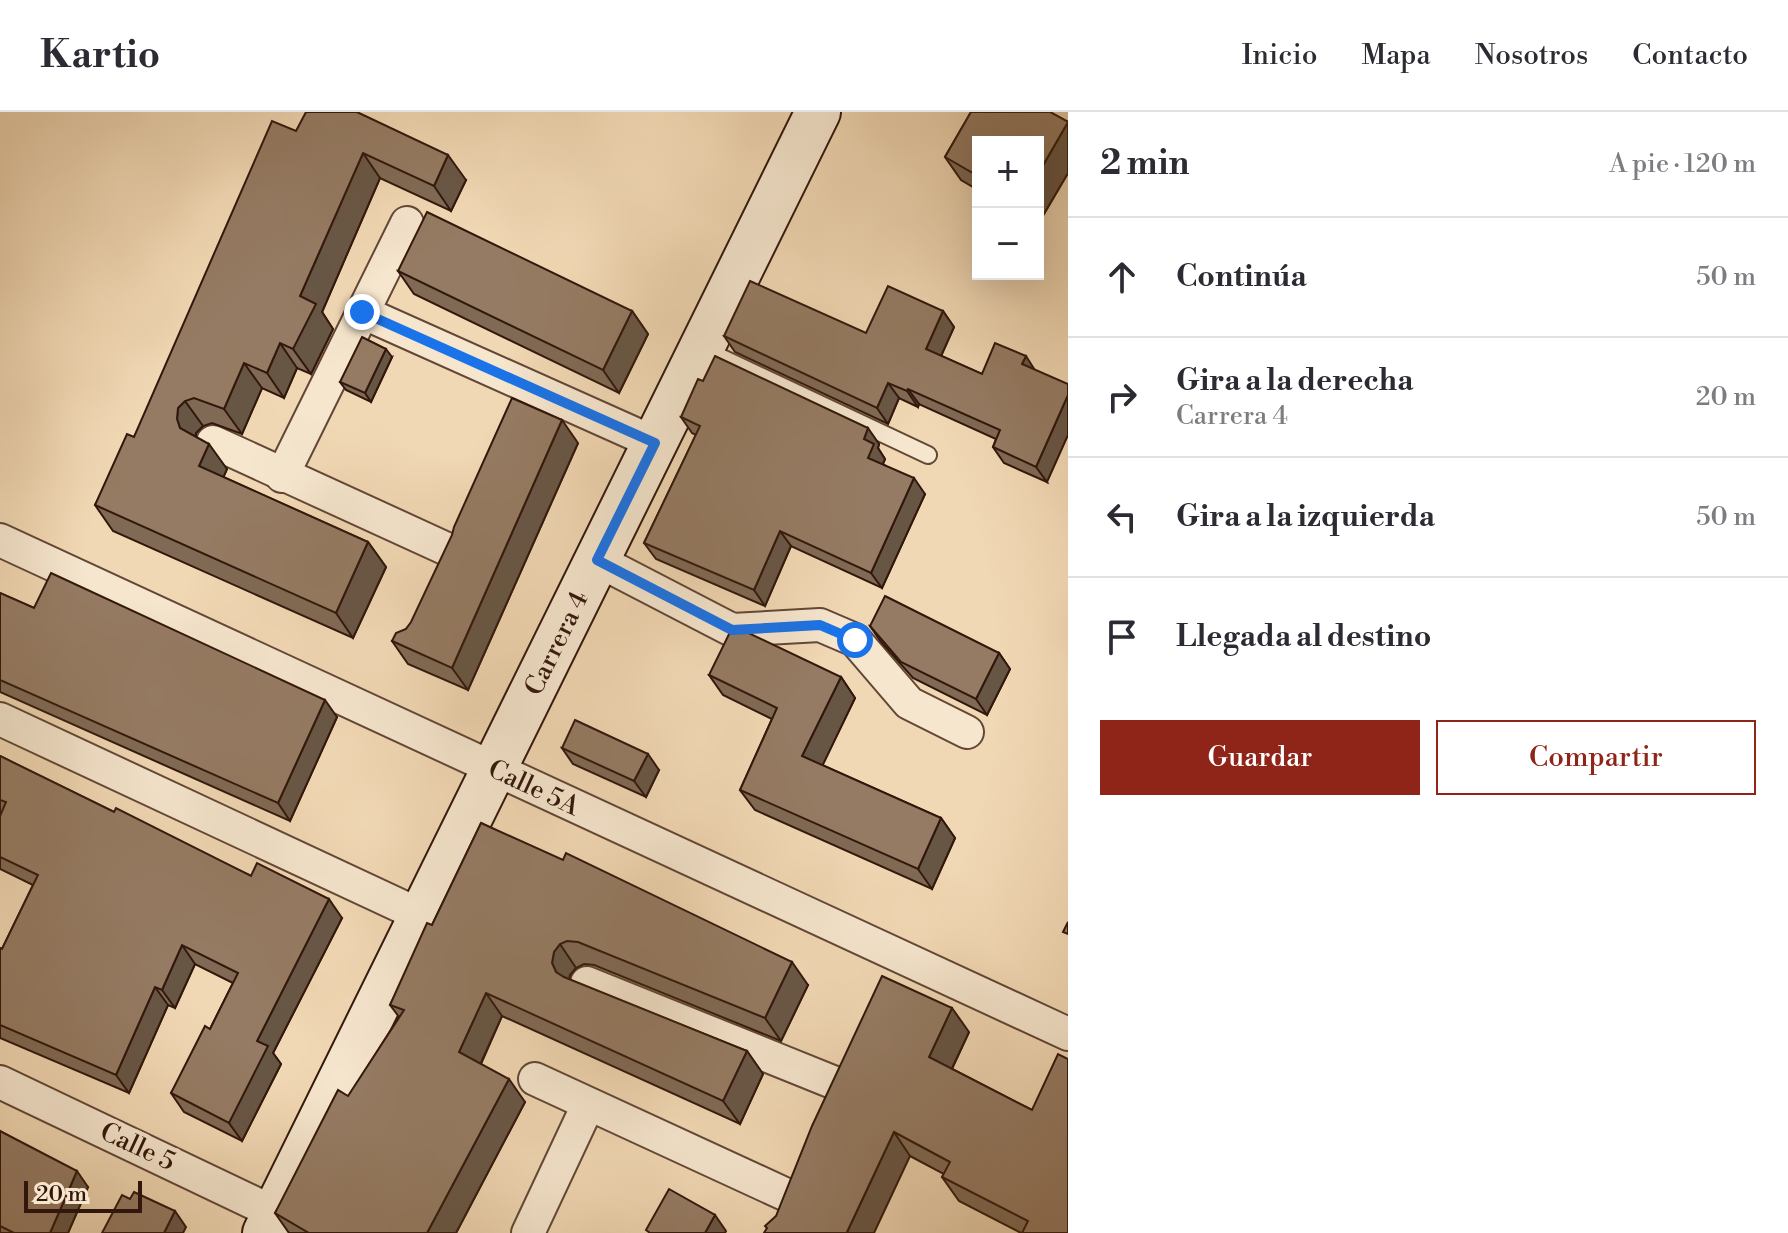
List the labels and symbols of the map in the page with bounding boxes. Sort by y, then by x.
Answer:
route end [344,294,380,330]
street label: Carrera 4 [518,586,596,701]
route start [837,622,873,658]
street label: Calle 5A [483,753,585,823]
street label: Calle 5 [95,1116,180,1178]
scale bar [24,1177,142,1213]

